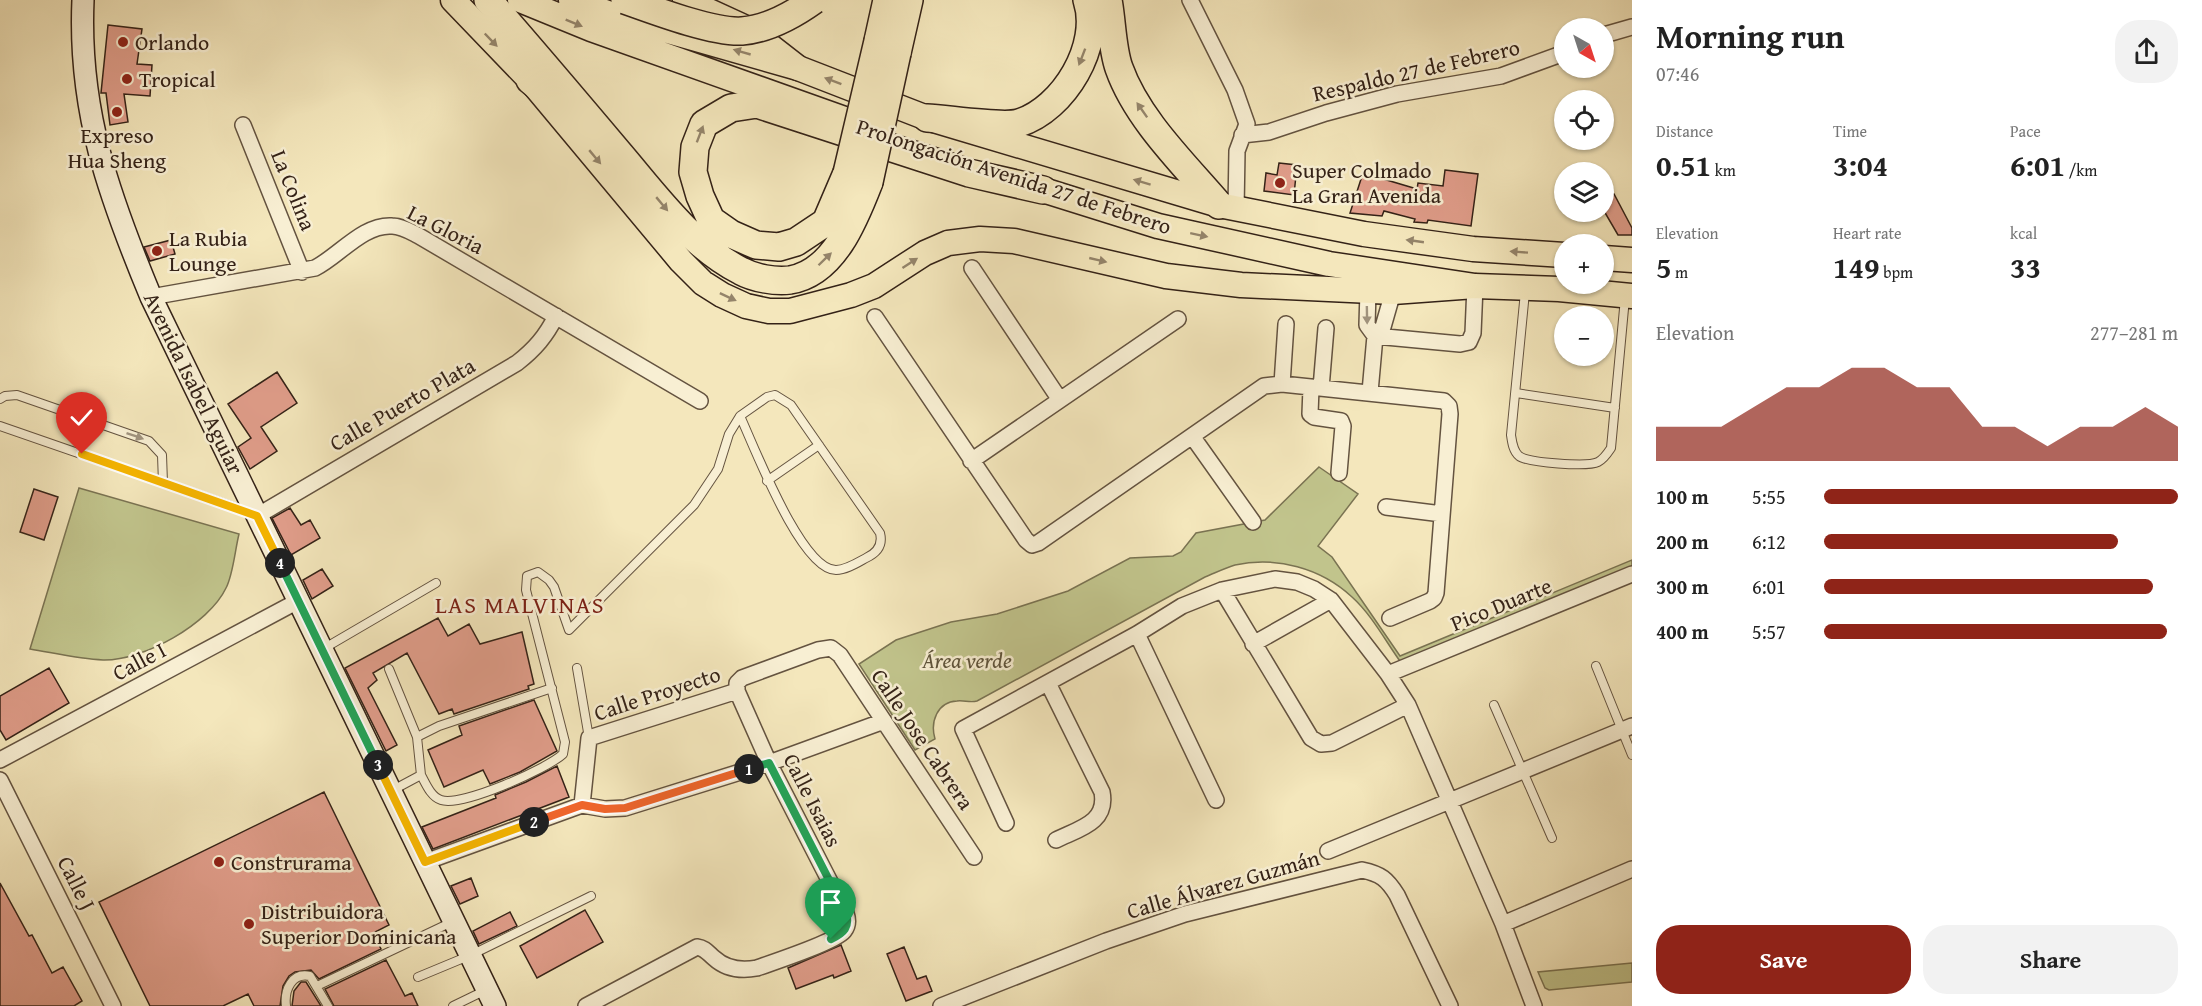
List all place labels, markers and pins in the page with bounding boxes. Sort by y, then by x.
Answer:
place label: Orlando [135,26,209,58]
marker: Orlando [116,35,130,49]
place label: Tropical [139,63,216,95]
marker: Tropical [120,72,134,86]
marker: Expreso Hua Sheng [110,105,124,119]
place label: Expreso Hua Sheng [68,119,166,176]
place label: Super Colmado La Gran Avenida [1292,154,1442,211]
marker: Super Colmado La Gran Avenida [1273,176,1287,190]
place label: La Rubia Lounge [169,222,248,279]
marker: La Rubia Lounge [150,244,164,258]
pin [56,392,107,454]
pin: 4 [265,548,295,578]
pin: 3 [363,750,393,780]
pin: 1 [734,754,764,784]
pin: 2 [519,807,549,837]
place label: Construrama [231,846,352,878]
marker: Construrama [212,855,226,869]
pin [805,877,856,939]
place label: Distribuidora Superior Dominicana [261,895,457,952]
marker: Distribuidora Superior Dominicana [242,917,256,931]

